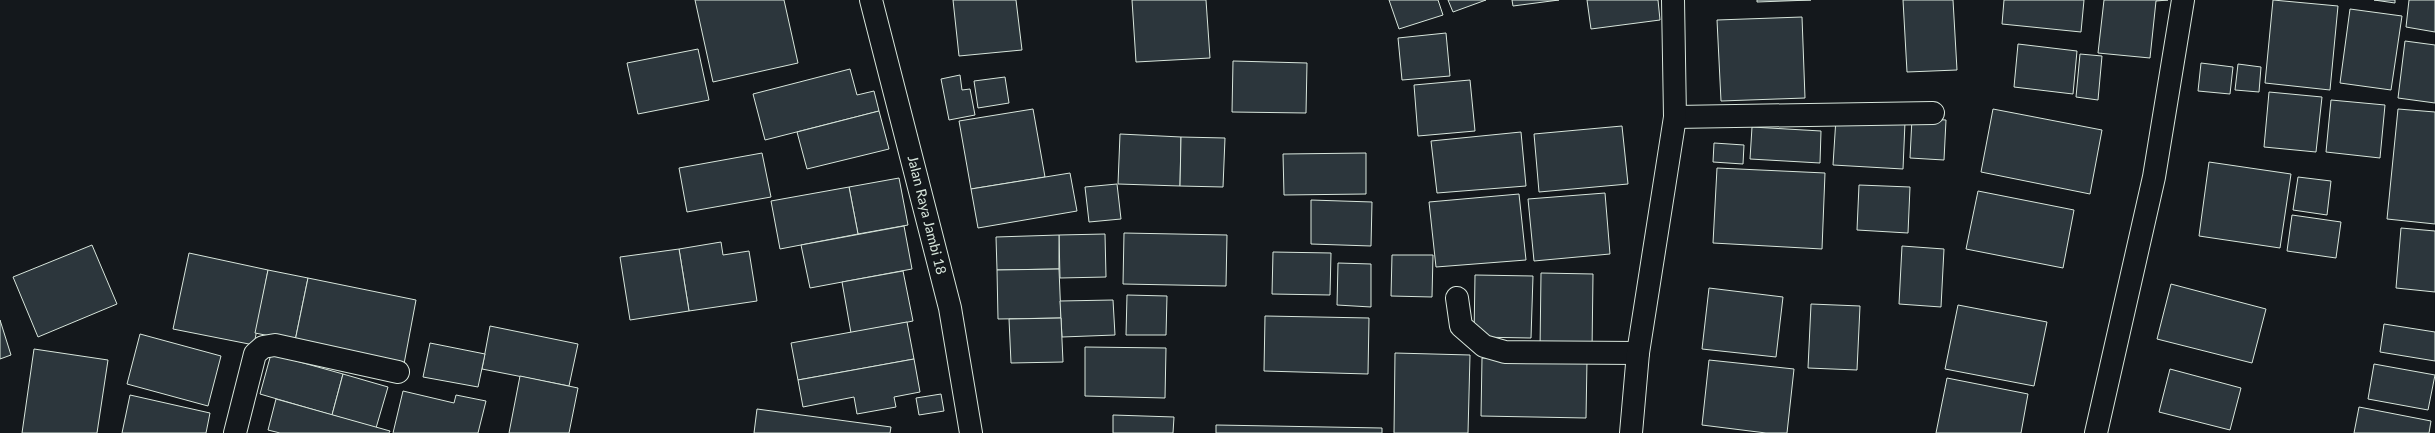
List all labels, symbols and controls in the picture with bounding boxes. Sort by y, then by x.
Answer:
street label: Jalan Raya Jambi 18 [904,154,950,276]

